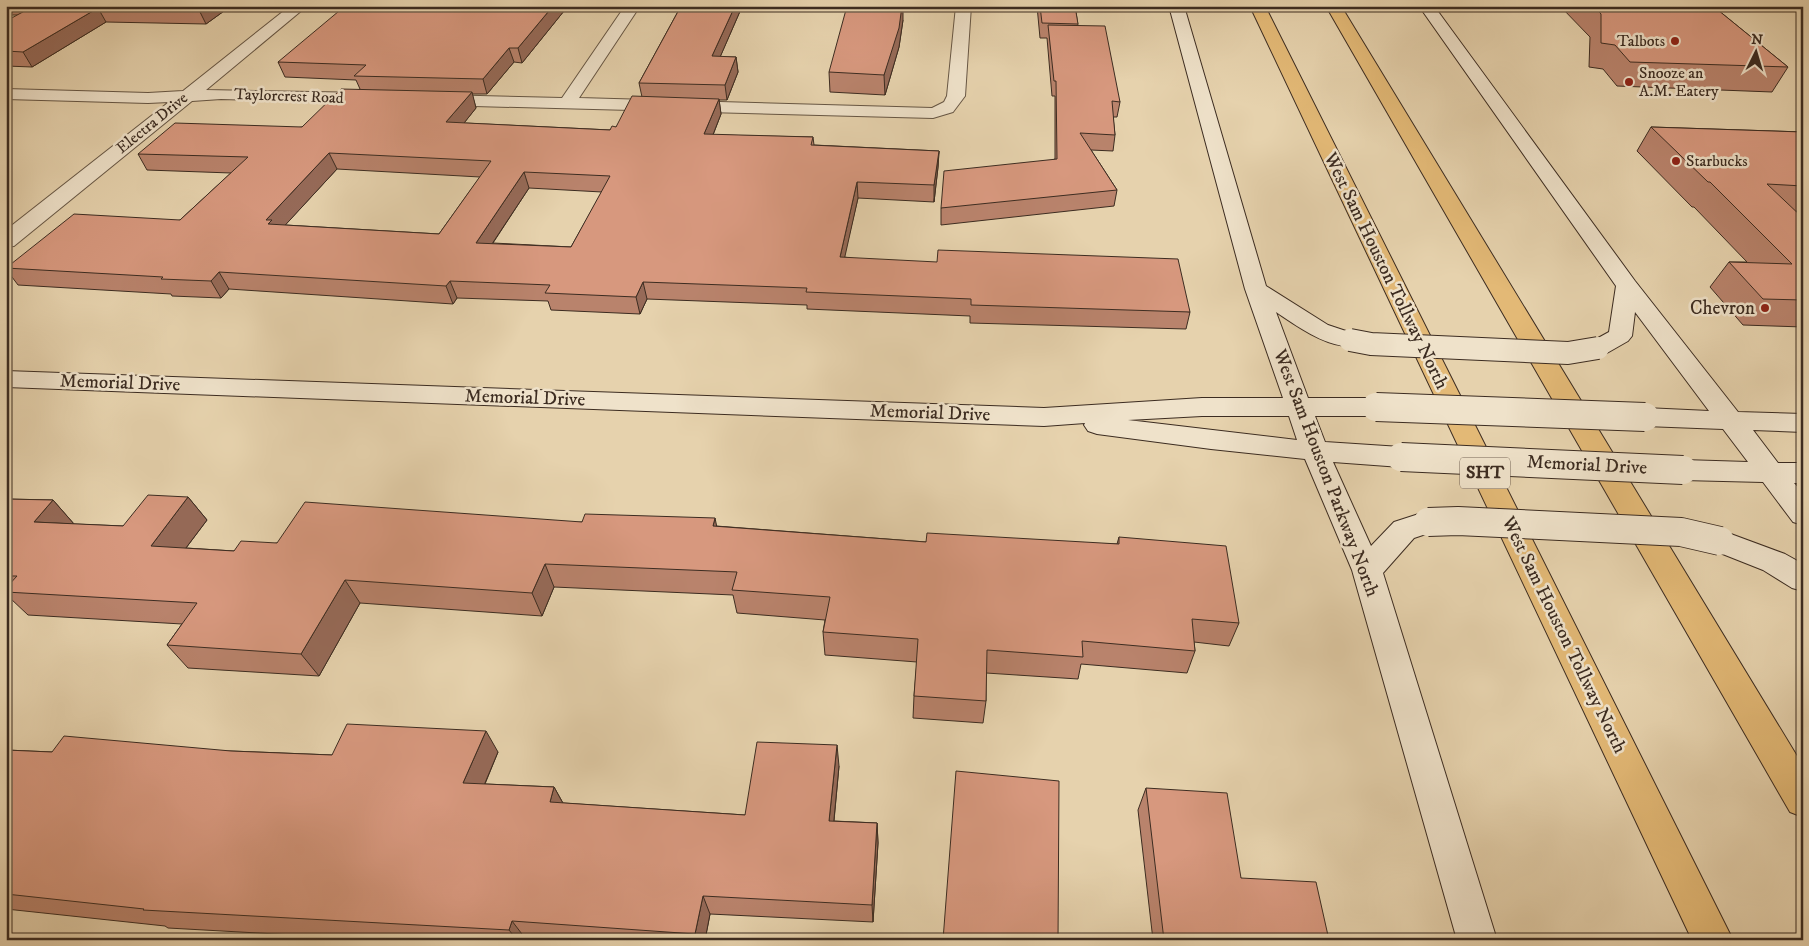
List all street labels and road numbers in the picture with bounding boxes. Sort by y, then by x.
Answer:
street label: Taylorcrest Road [234,84,344,108]
street label: Electra Drive [112,88,192,158]
street label: West Sam Houston Tollway North [1318,148,1453,393]
street label: West Sam Houston Parkway North [1268,345,1384,600]
street label: Memorial Drive [59,369,181,397]
street label: Memorial Drive [464,384,586,412]
street label: Memorial Drive [869,399,991,427]
street label: Memorial Drive [1526,450,1648,480]
road number: SHT [1460,458,1510,488]
street label: West Sam Houston Tollway North [1496,512,1631,757]

